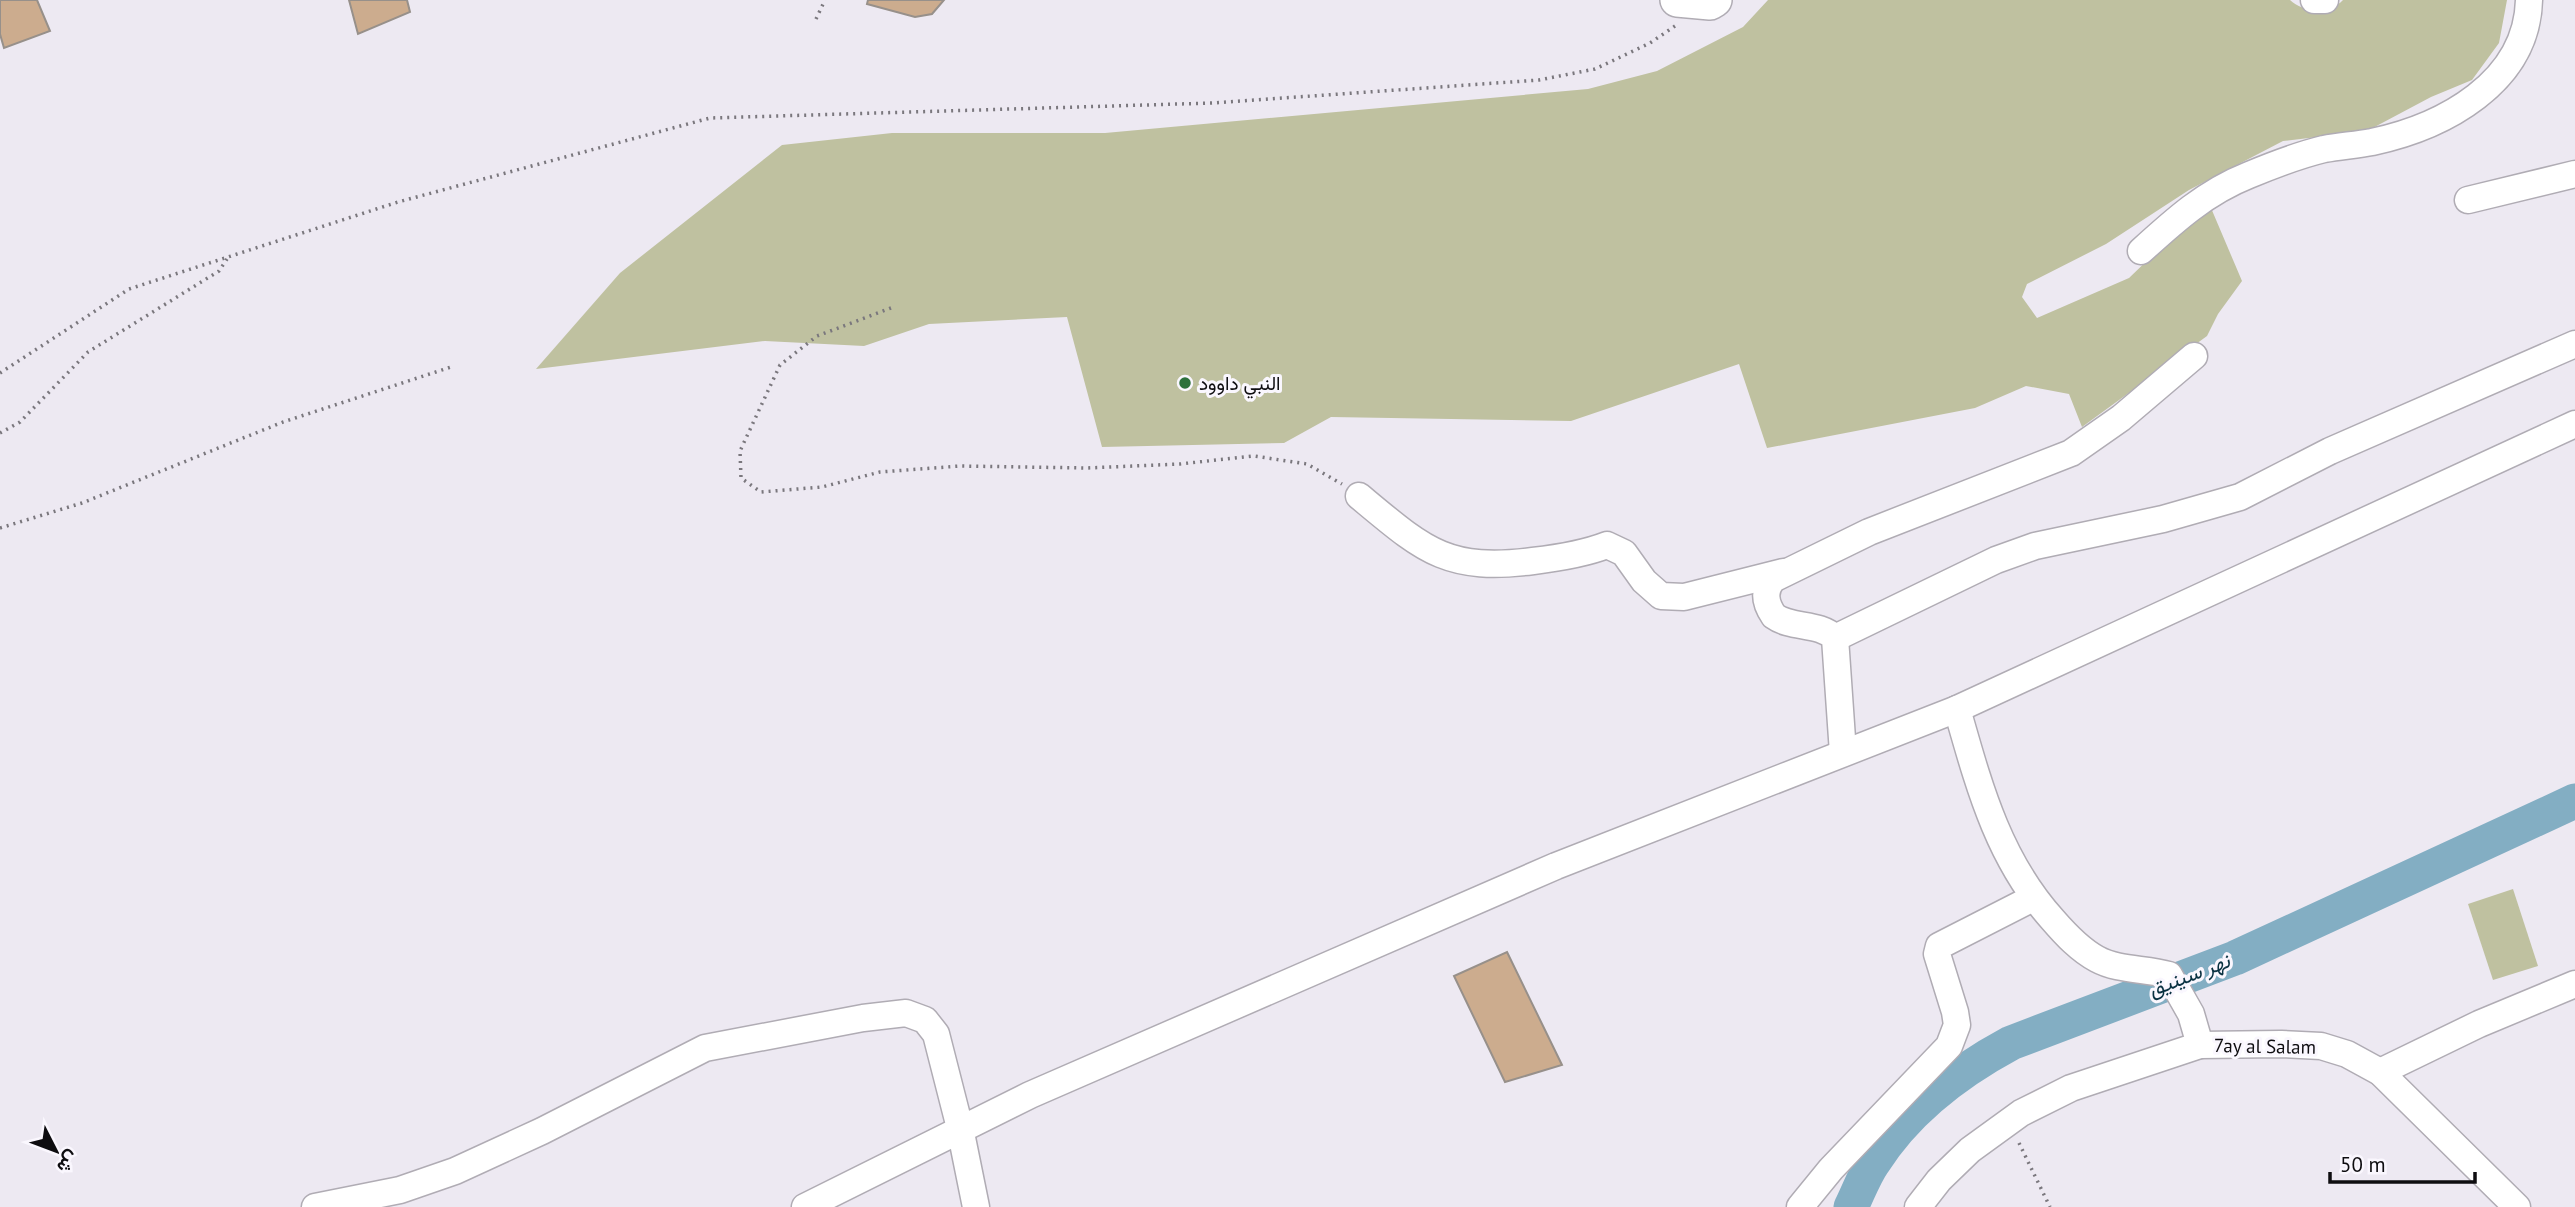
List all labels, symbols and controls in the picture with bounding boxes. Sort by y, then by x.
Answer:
place label: النبي داوود [1199,371,1281,399]
marker: النبي داوود [1177,375,1193,391]
water label: نهر سينيق [2144,946,2234,1002]
street label: 7ay al Salam [2214,1033,2316,1059]
north arrow [21,1116,91,1186]
scale bar [2330,1140,2475,1184]
text: ش [52,1146,85,1179]
text: 50 m [2340,1151,2386,1178]

